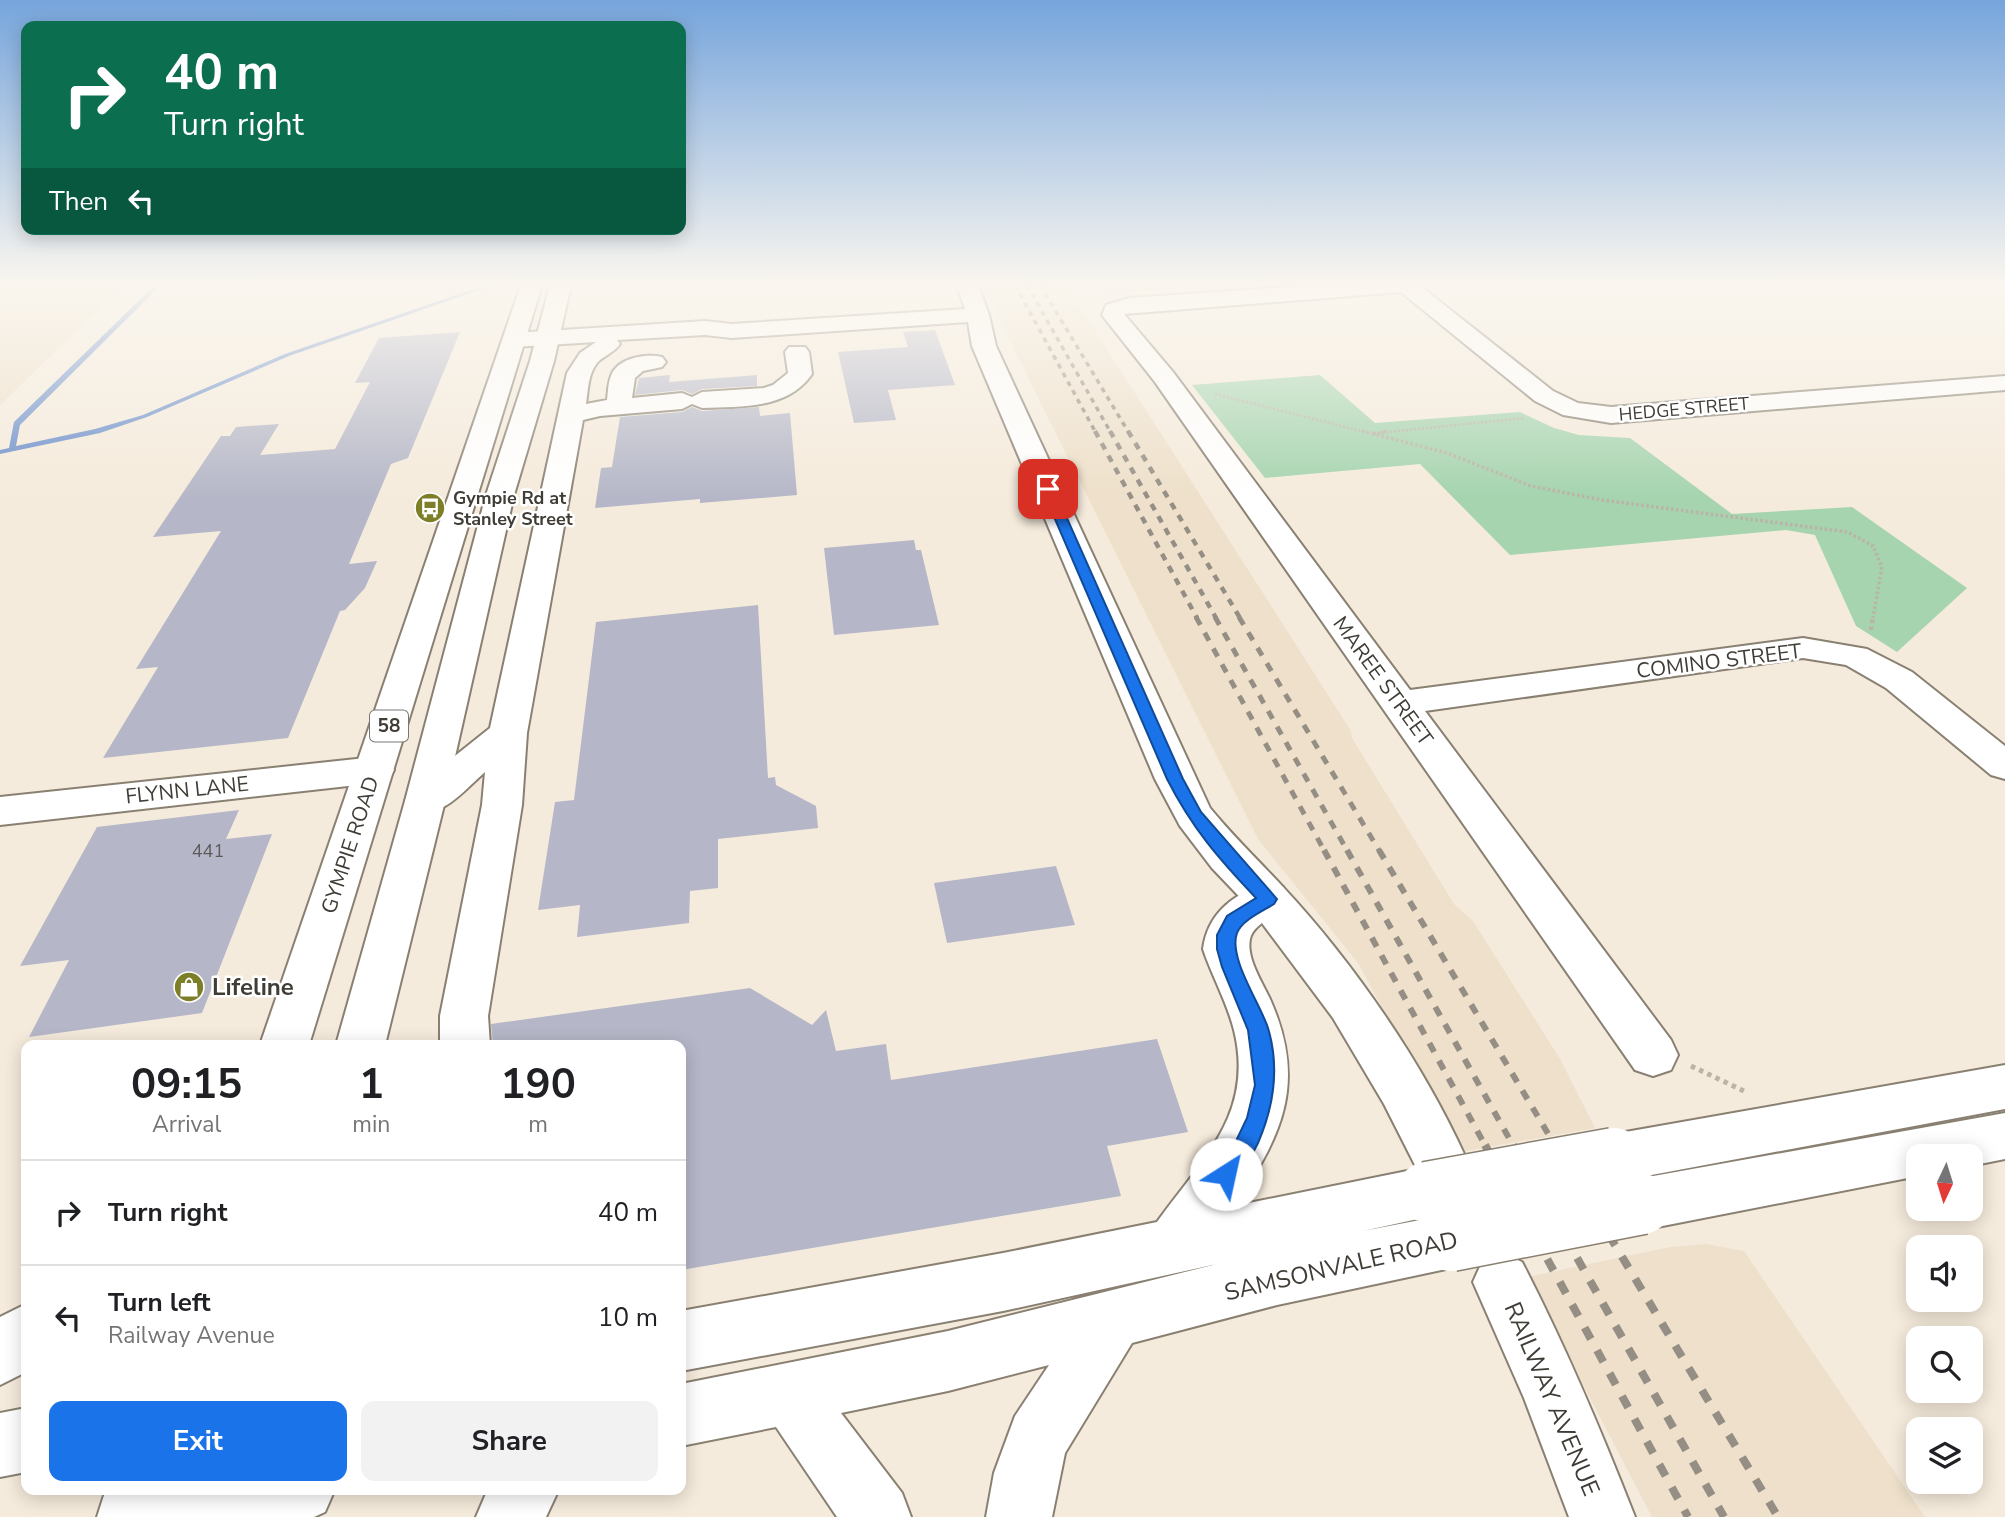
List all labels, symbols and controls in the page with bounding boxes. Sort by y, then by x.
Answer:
text: 40 m [164,39,279,106]
icon: right [49,49,140,140]
text: Turn right [164,103,304,146]
icon: left [122,182,160,220]
text: Then [49,184,108,219]
street label: HEDGE STREET [1618,391,1750,427]
pin [1018,459,1078,519]
icon: arrive [1029,470,1067,508]
place label: Gympie Rd at Stanley Street [453,486,573,531]
bus stop icon: Gympie Rd at Stanley Street [413,491,447,525]
street label: MAREE STREET [1327,611,1440,752]
street label: COMINO STREET [1635,637,1804,685]
road number: 58 [370,710,408,741]
street label: FLYNN LANE [124,770,250,810]
street label: GYMPIE ROAD [315,773,385,917]
house number: 441 [192,839,224,863]
shop icon: Lifeline [172,970,206,1004]
place label: Lifeline [212,971,294,1003]
text: 09:15 [131,1056,242,1113]
text: 1 [359,1056,384,1113]
text: 190 [500,1056,576,1113]
text: Arrival [152,1109,221,1140]
text: min [352,1109,390,1140]
text: m [528,1109,548,1140]
position arrow [1189,1137,1263,1211]
north arrow [1906,1144,1983,1222]
map controls [1906,1144,1983,1494]
icon: right [49,1194,87,1232]
text: Turn right [108,1195,227,1230]
text: 40 m [598,1195,658,1230]
street label: SAMSONVALE ROAD [1221,1224,1461,1308]
button: sound [1906,1235,1983,1312]
text: Turn left [108,1285,211,1320]
street label: RAILWAY AVENUE [1497,1297,1607,1501]
icon: left [49,1299,87,1337]
text: 10 m [598,1300,658,1335]
text: Railway Avenue [108,1320,275,1351]
button: search [1906,1326,1983,1403]
button: Exit [49,1401,347,1481]
button: Share [361,1401,658,1481]
button: layers [1906,1417,1983,1494]

